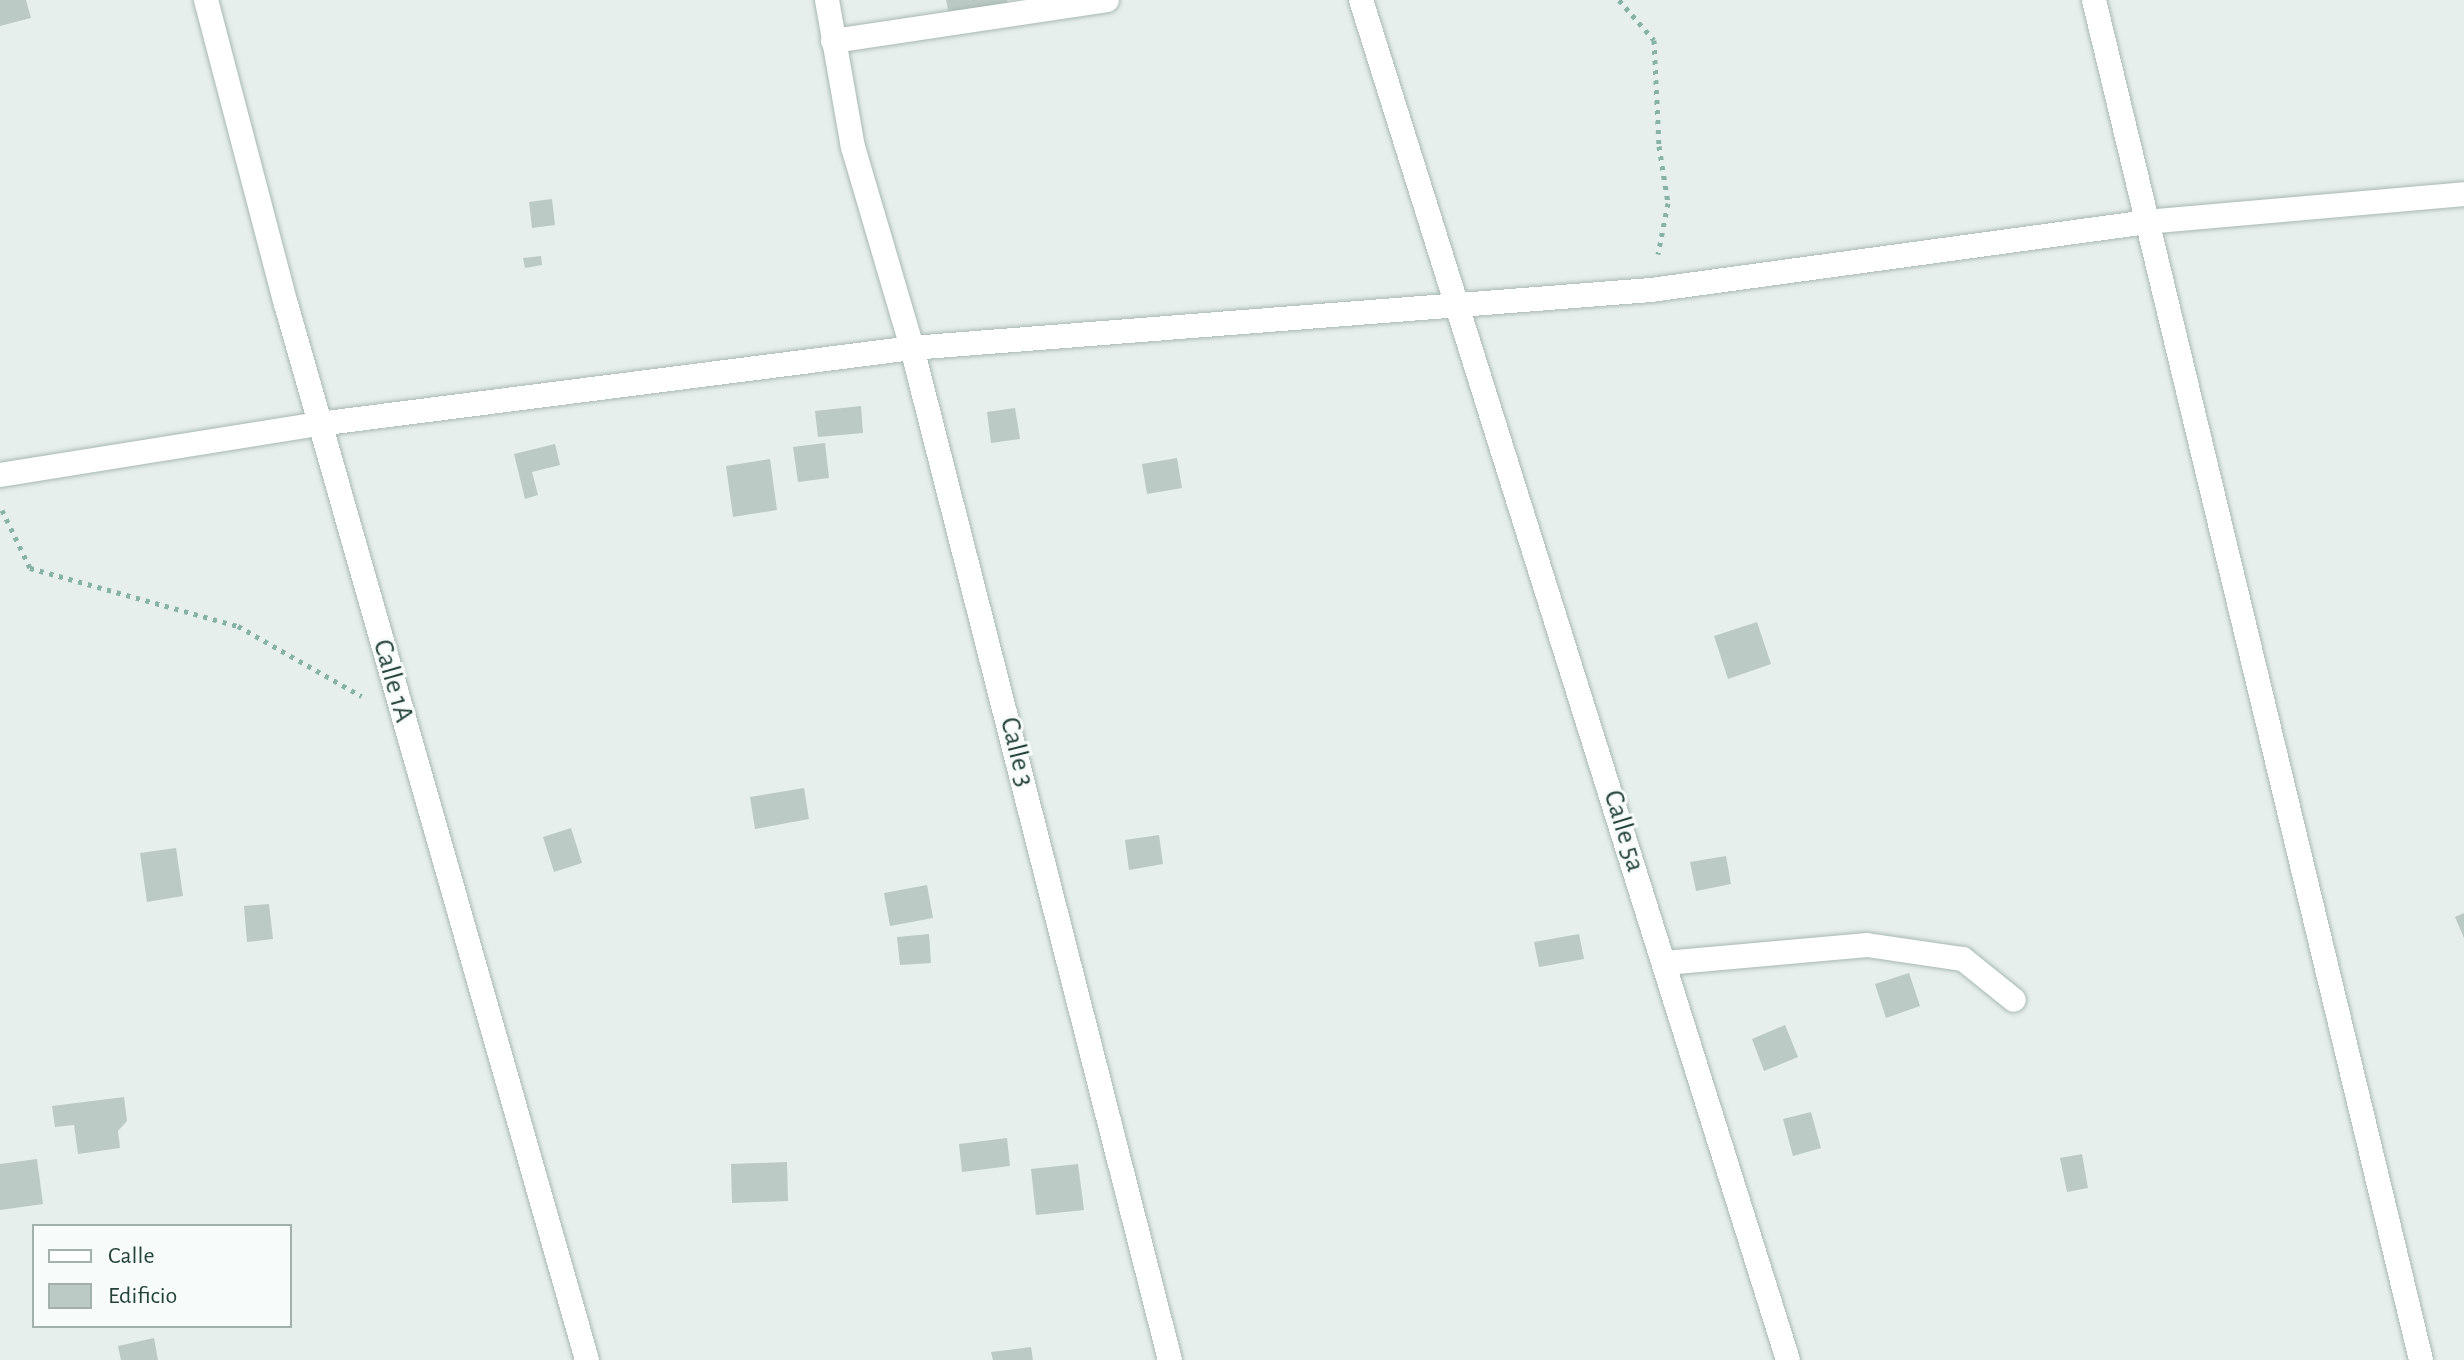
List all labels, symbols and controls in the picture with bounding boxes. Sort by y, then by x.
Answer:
street label: Calle 1A [365,636,421,726]
street label: Calle 3 [992,714,1042,790]
street label: Calle 5a [1596,786,1652,876]
legend [32,1224,292,1328]
text: Calle [108,1244,155,1268]
text: Edificio [108,1284,177,1308]

